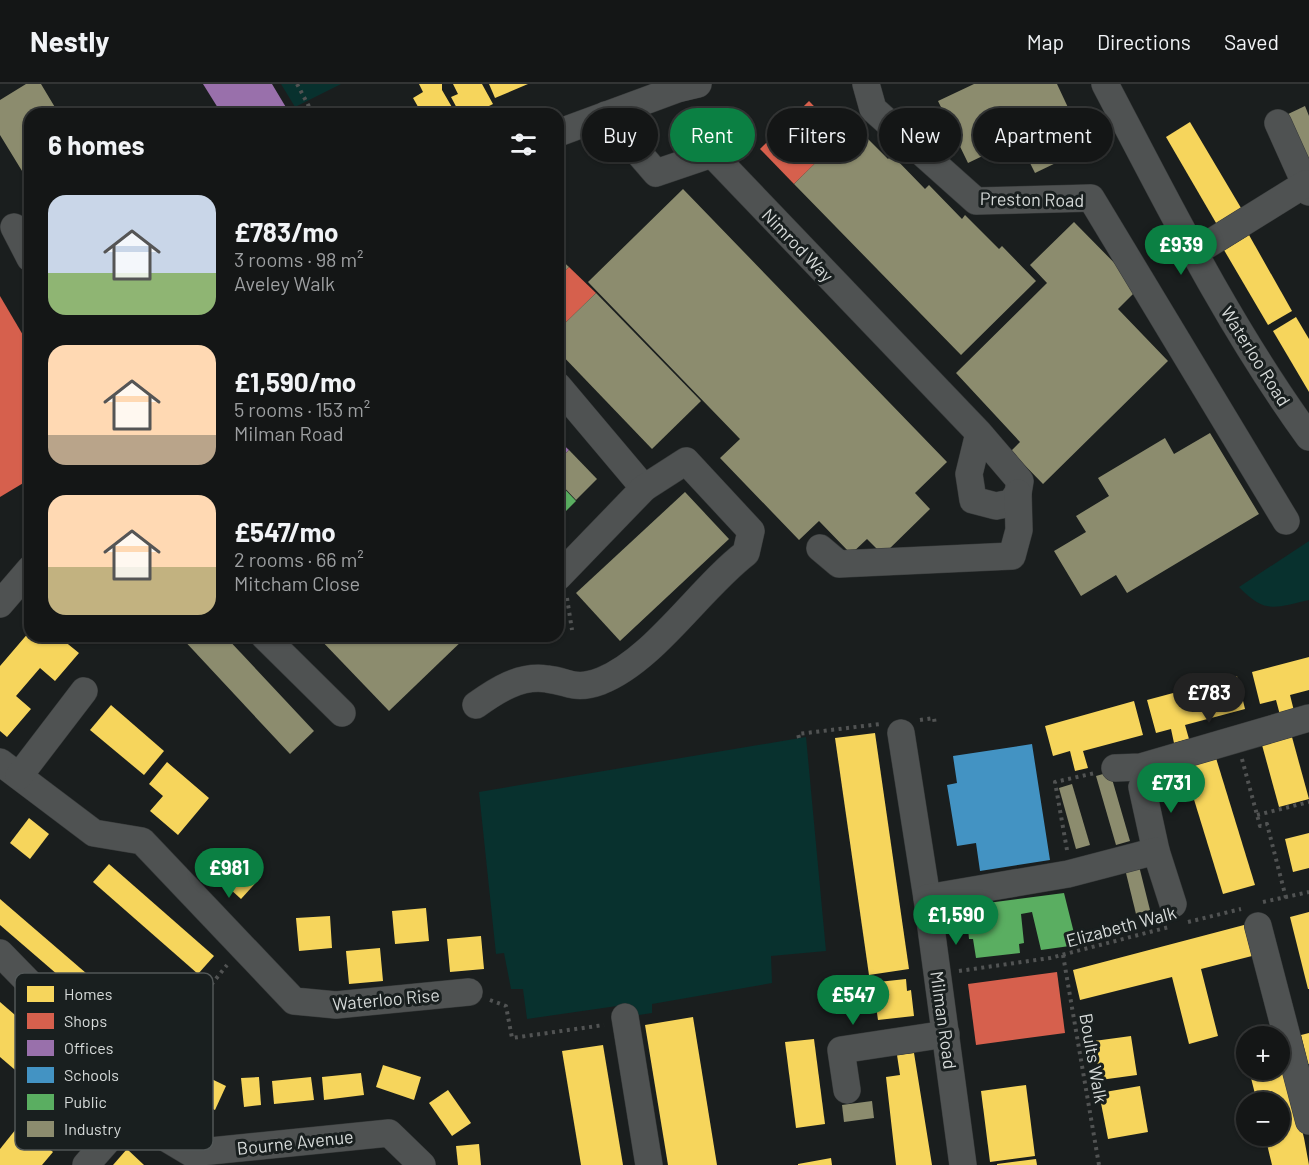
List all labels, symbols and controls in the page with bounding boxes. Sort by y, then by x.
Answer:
text: Nestly [30,24,109,58]
text: Map [1027,29,1064,54]
text: Directions [1097,29,1191,54]
text: Saved [1224,29,1279,54]
chip: Buy [582,108,658,162]
chip: Rent [670,108,755,162]
chip: Filters [767,108,867,162]
chip: New [879,108,961,162]
chip: Apartment [973,108,1113,162]
icon: filters [507,128,540,161]
text: 6 homes [48,129,145,160]
street label: Preston Road [980,187,1084,211]
street label: Nimrod Way [758,204,838,286]
text: £783/mo [234,216,339,247]
icon: home [96,219,168,291]
pin: £939 [1145,225,1217,276]
text: £939 [1159,232,1203,256]
text: 3 rooms · 98 m² [234,247,364,271]
text: Aveley Walk [234,271,335,295]
street label: Waterloo Road [1217,302,1295,410]
text: £1,590/mo [234,366,356,397]
icon: home [96,369,168,441]
text: 5 rooms · 153 m² [234,397,370,421]
text: Milman Road [234,421,344,445]
text: £547/mo [234,516,336,547]
icon: home [96,519,168,591]
text: 2 rooms · 66 m² [234,547,364,571]
text: Mitcham Close [234,571,360,595]
pin: £783 [1173,673,1245,724]
text: £783 [1187,680,1231,704]
pin: £731 [1135,763,1207,814]
text: £731 [1151,770,1191,794]
pin: £981 [193,848,265,899]
text: £981 [209,855,249,879]
pin: £1,590 [907,895,1005,946]
street label: Elizabeth Walk [1063,901,1179,951]
text: £1,590 [927,902,985,926]
street label: Milman Road [926,970,962,1070]
legend [15,973,213,1150]
pin: £547 [817,975,889,1026]
text: £547 [831,982,875,1006]
street label: Waterloo Rise [331,983,441,1015]
text: Homes [64,984,112,1003]
text: Shops [64,1011,107,1030]
street label: Boults Walk [1075,1011,1113,1105]
map controls [1236,1026,1290,1146]
button: + [1236,1026,1290,1080]
text: Offices [64,1038,113,1057]
text: Schools [64,1065,119,1084]
text: Public [64,1092,107,1111]
button: − [1236,1092,1290,1146]
text: Industry [64,1119,122,1138]
street label: Bourne Avenue [236,1125,354,1159]

